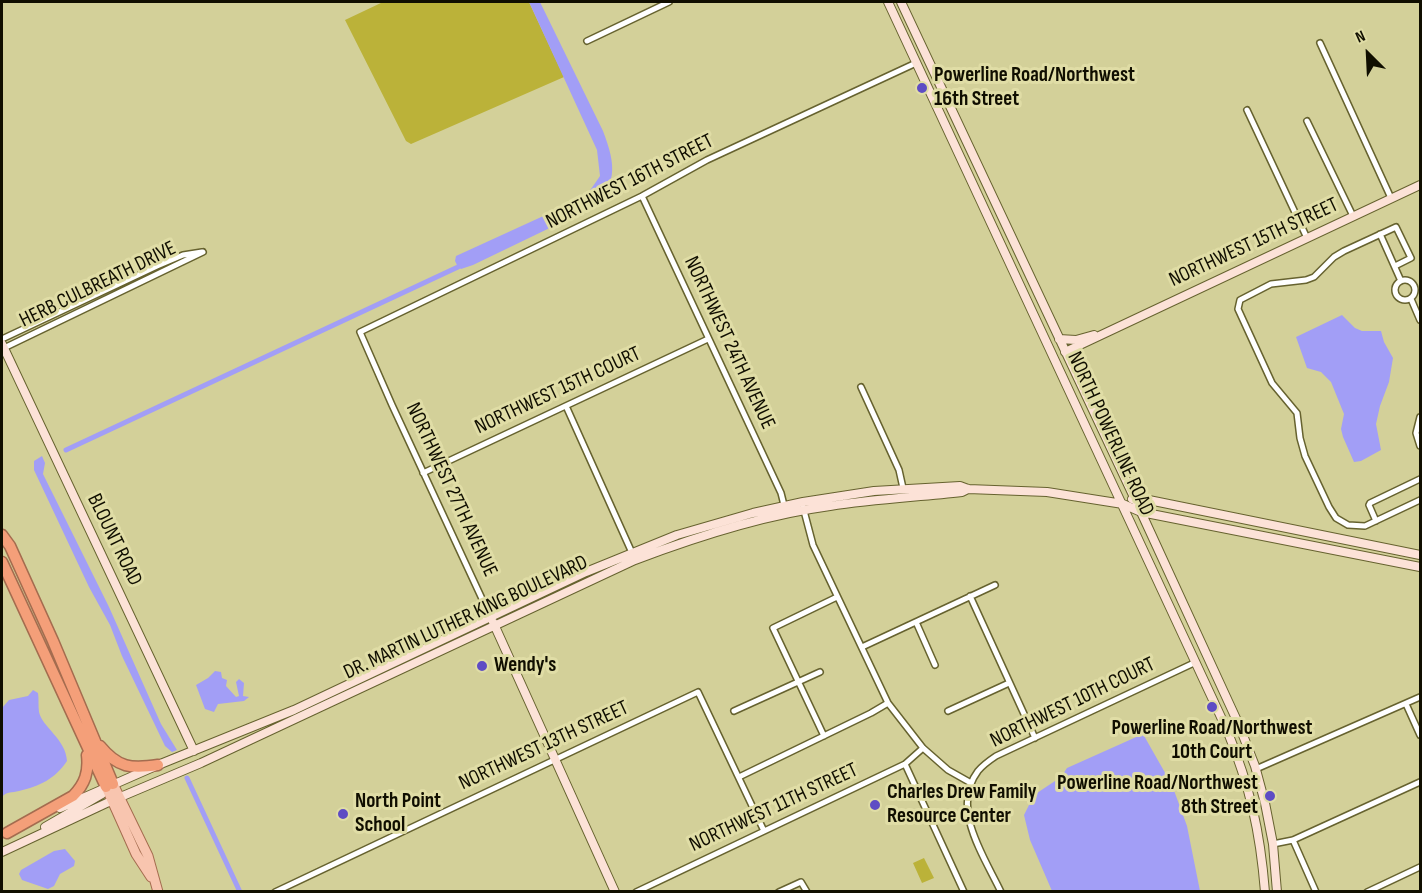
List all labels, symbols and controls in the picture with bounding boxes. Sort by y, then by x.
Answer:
north arrow [1338,24,1398,84]
text: N [1353,27,1368,48]
place label: Powerline Road/Northwest 16th Street [934,63,1135,113]
marker: Powerline Road/Northwest 16th Street [915,81,929,95]
street label: NORTHWEST 16TH STREET [542,129,718,235]
street label: NORTHWEST 15TH STREET [1165,193,1343,293]
street label: HERB CULBREATH DRIVE [16,236,180,334]
street label: NORTHWEST 24TH AVENUE [678,253,780,433]
street label: NORTHWEST 15TH COURT [471,342,645,440]
street label: NORTH POWERLINE ROAD [1061,348,1159,520]
street label: NORTHWEST 27TH AVENUE [400,399,502,581]
street label: BLOUNT ROAD [81,490,147,590]
street label: DR. MARTIN LUTHER KING BOULEVARD [340,550,592,686]
street label: NORTHWEST 10TH COURT [987,652,1159,754]
place label: Wendy's [494,653,556,679]
marker: Wendy's [475,659,489,673]
street label: NORTHWEST 13TH STREET [455,696,633,796]
marker: Powerline Road/Northwest 10th Court [1205,700,1219,714]
place label: Powerline Road/Northwest 10th Court [1111,716,1313,766]
street label: NORTHWEST 11TH STREET [686,758,862,858]
place label: Powerline Road/Northwest 8th Street [1057,771,1258,821]
place label: Charles Drew Family Resource Center [887,780,1037,830]
place label: North Point School [355,789,441,839]
marker: Powerline Road/Northwest 8th Street [1263,789,1277,803]
marker: Charles Drew Family Resource Center [868,798,882,812]
marker: North Point School [336,807,350,821]

